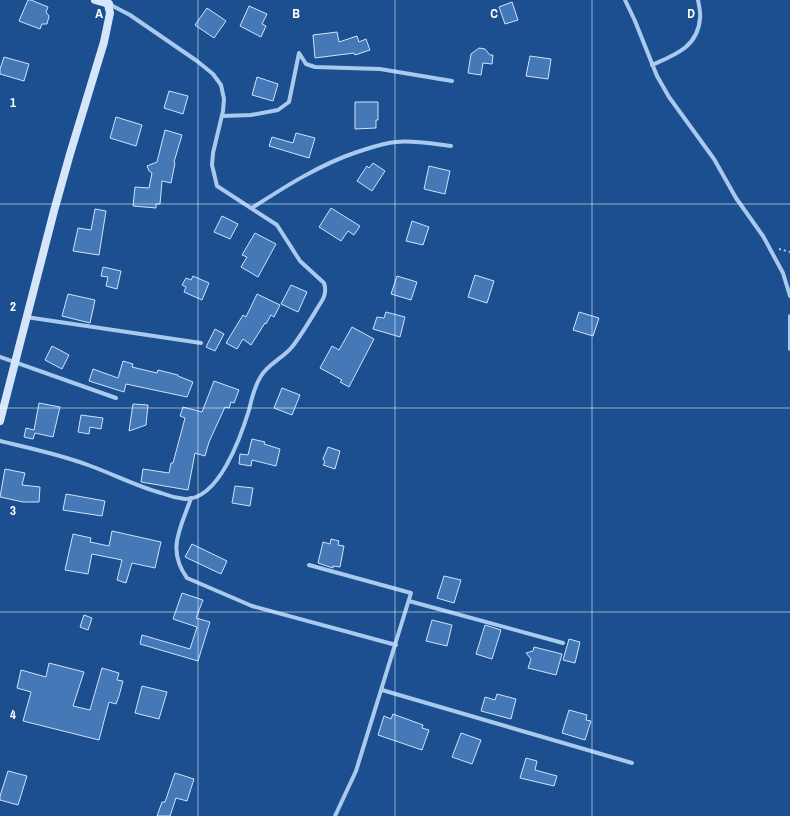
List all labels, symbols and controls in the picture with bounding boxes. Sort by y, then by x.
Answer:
text: A [95,5,103,22]
text: B [292,5,300,22]
text: C [490,5,498,22]
text: D [687,5,695,22]
text: 1 [10,94,16,111]
text: 2 [10,298,16,315]
text: 3 [10,502,16,519]
text: 4 [10,706,16,723]

